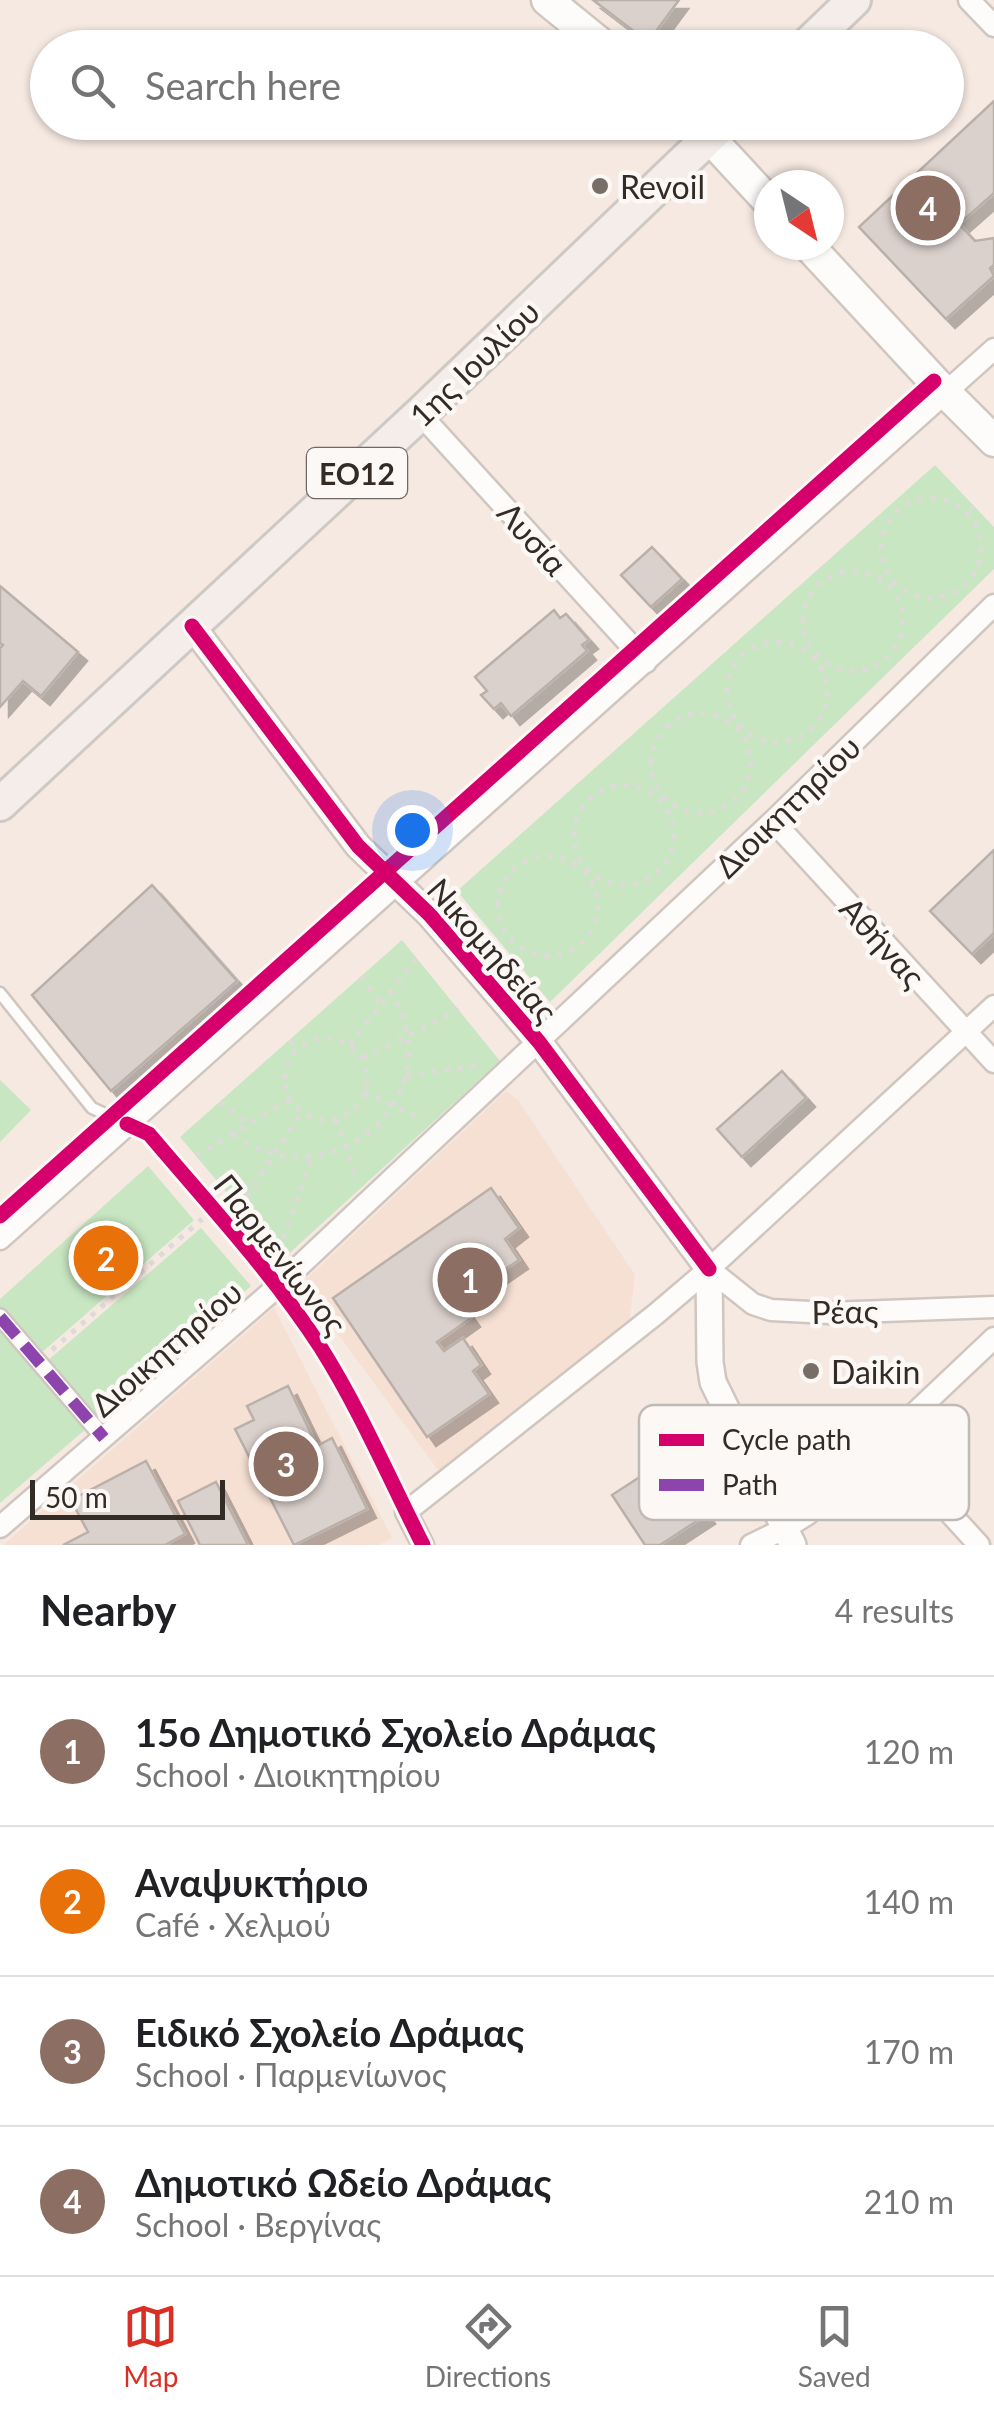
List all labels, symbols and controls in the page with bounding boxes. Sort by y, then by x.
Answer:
search box [30,30,964,140]
icon: search [65,58,120,113]
text: Search here [145,62,341,108]
place label: Revoil [620,167,705,206]
north arrow [754,170,844,260]
pin: 4 [896,170,960,246]
marker: Revoil [589,175,611,197]
street label: 1ης Ιουλίου [401,292,547,434]
road number: ΕΟ12 [307,448,407,498]
street label: Λυσία [490,493,576,583]
street label: Διοικητηρίου [706,727,868,885]
your location [387,805,438,856]
street label: Νικομηδείας [420,870,566,1030]
street label: Αθήνας [832,889,934,995]
street label: Παρμενίωνος [206,1166,356,1342]
pin: 2 [74,1220,138,1296]
pin: 1 [438,1242,502,1318]
street label: Διοικητηρίου [83,1272,249,1424]
street label: Ρέας [811,1291,879,1331]
place label: Daikin [831,1352,920,1391]
marker: Daikin [800,1360,822,1382]
legend [639,1405,969,1520]
text: Cycle path [722,1422,851,1456]
pin: 3 [254,1426,318,1502]
text: Path [722,1467,778,1501]
scale bar [30,1475,225,1520]
text: 50 m [45,1480,108,1514]
text: Nearby [40,1585,177,1635]
text: 4 results [835,1591,954,1630]
text: 15ο Δημοτικό Σχολείο Δράμας [135,1709,656,1755]
text: 1 [63,1732,82,1771]
text: 120 m [864,1732,954,1771]
text: School · Διοικητηρίου [135,1755,441,1794]
text: Αναψυκτήριο [135,1859,368,1905]
text: 2 [63,1882,82,1921]
text: 140 m [864,1882,954,1921]
text: Café · Χελμού [135,1905,331,1944]
text: Ειδικό Σχολείο Δράμας [135,2009,524,2055]
text: 3 [63,2032,82,2071]
text: 170 m [864,2032,954,2071]
text: School · Παρμενίωνος [135,2055,447,2094]
text: Δημοτικό Ωδείο Δράμας [135,2159,551,2205]
text: 4 [63,2182,82,2221]
text: 210 m [864,2182,954,2221]
text: School · Βεργίνας [135,2205,381,2244]
tab: Map [123,2299,178,2393]
tab: Directions [425,2299,551,2393]
tab: Saved [798,2299,871,2393]

